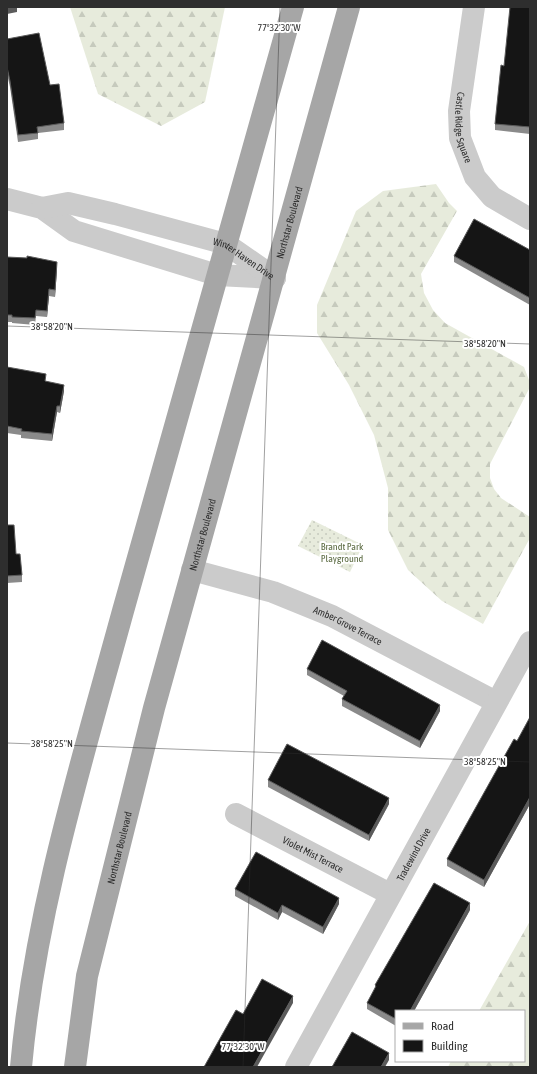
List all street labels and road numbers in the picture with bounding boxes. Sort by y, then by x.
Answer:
street label: Castle Ridge Square [453,91,475,165]
street label: Northstar Boulevard [274,185,304,260]
street label: Winter Haven Drive [212,235,277,282]
street label: Northstar Boulevard [187,497,218,572]
street label: Amber Grove Terrace [312,604,385,647]
street label: Northstar Boulevard [105,810,133,885]
street label: Tradewind Drive [394,825,433,883]
street label: Violet Mist Terrace [281,834,346,875]

